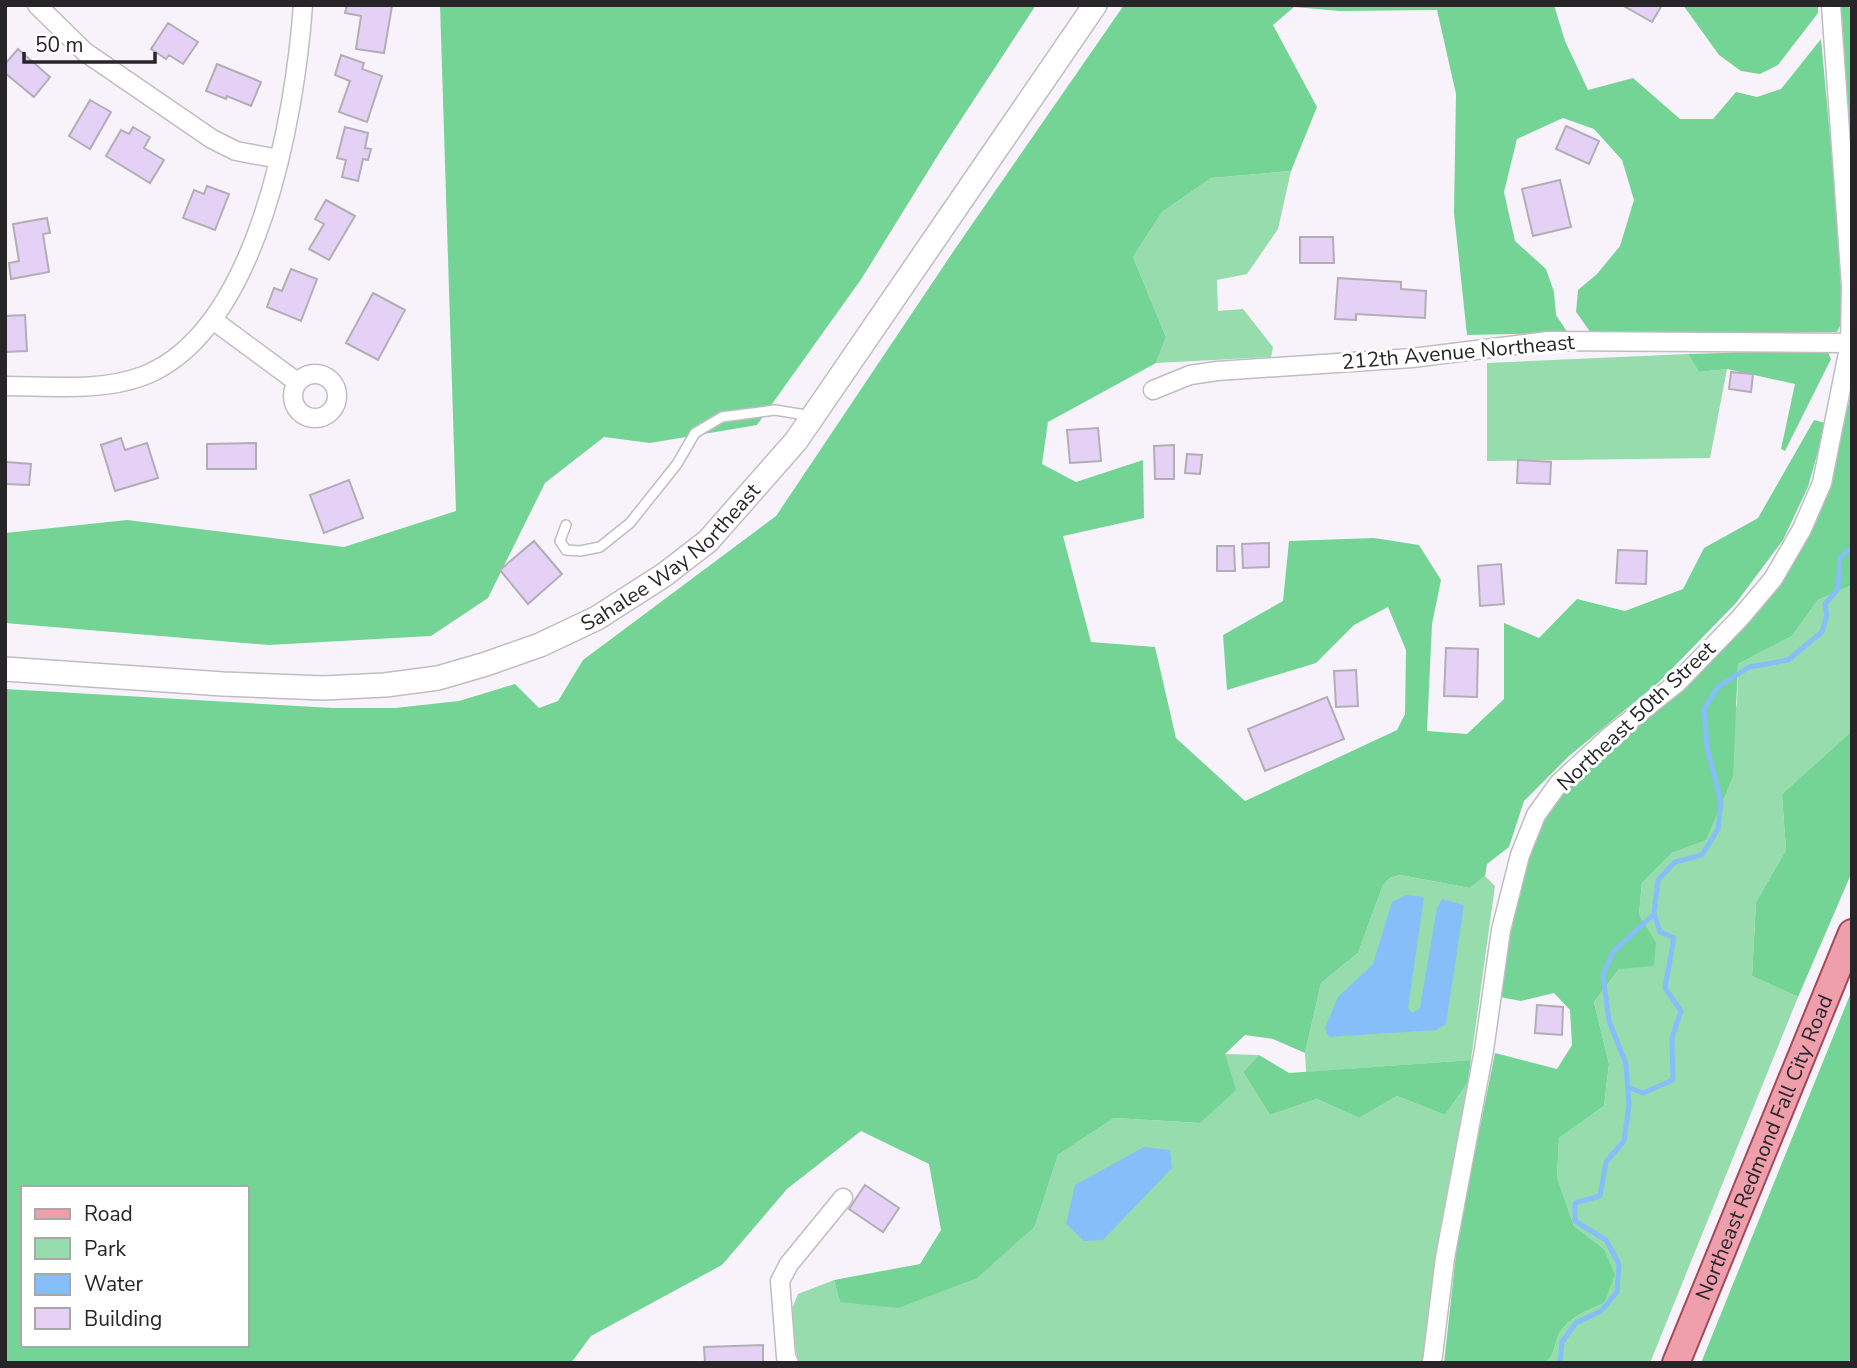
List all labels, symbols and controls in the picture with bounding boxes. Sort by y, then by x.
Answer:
scale bar [24,21,156,65]
text: 50 m [35,31,84,59]
street label: 212th Avenue Northeast [1340,328,1576,376]
street label: Sahalee Way Northeast [576,477,767,638]
street label: Northeast 50th Street [1551,635,1722,797]
street label: Northeast Redmond Fall City Road [1689,990,1839,1304]
legend [21,1186,248,1347]
text: Road [84,1200,133,1228]
text: Park [84,1235,126,1263]
text: Water [84,1270,143,1298]
text: Building [84,1305,162,1333]

